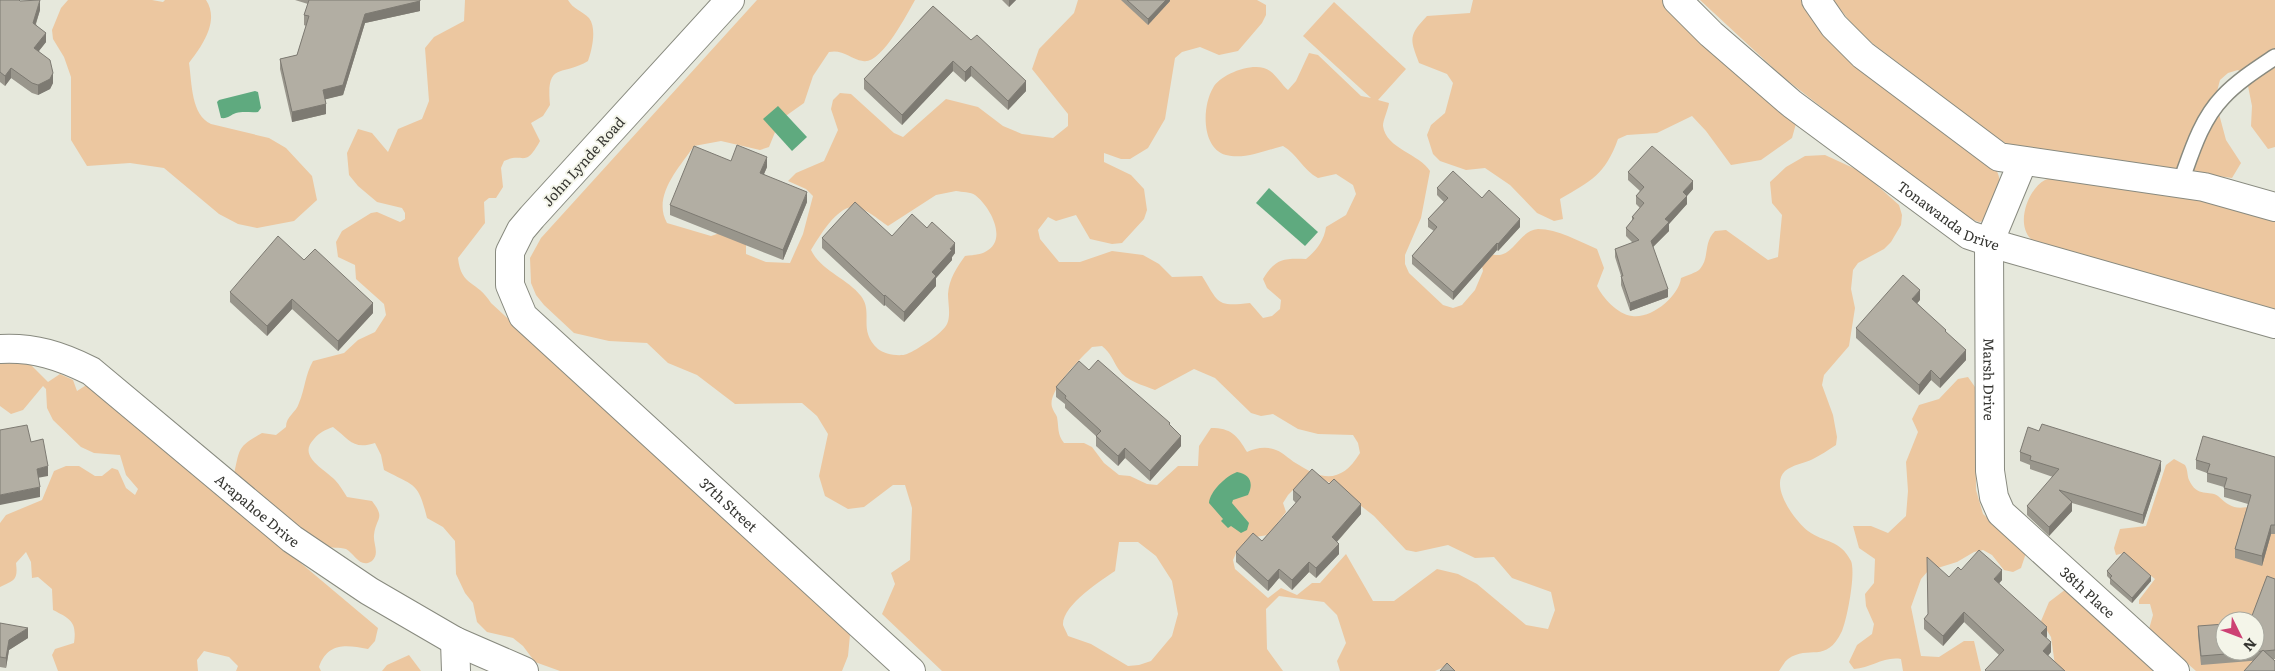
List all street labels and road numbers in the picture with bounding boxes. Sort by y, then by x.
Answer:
street label: John Lynde Road [537,112,629,210]
street label: Tonawanda Drive [1894,176,2002,254]
street label: Marsh Drive [1979,338,2000,421]
street label: Arapahoe Drive [211,469,304,551]
street label: 37th Street [695,473,762,536]
street label: 38th Place [2056,562,2120,622]

